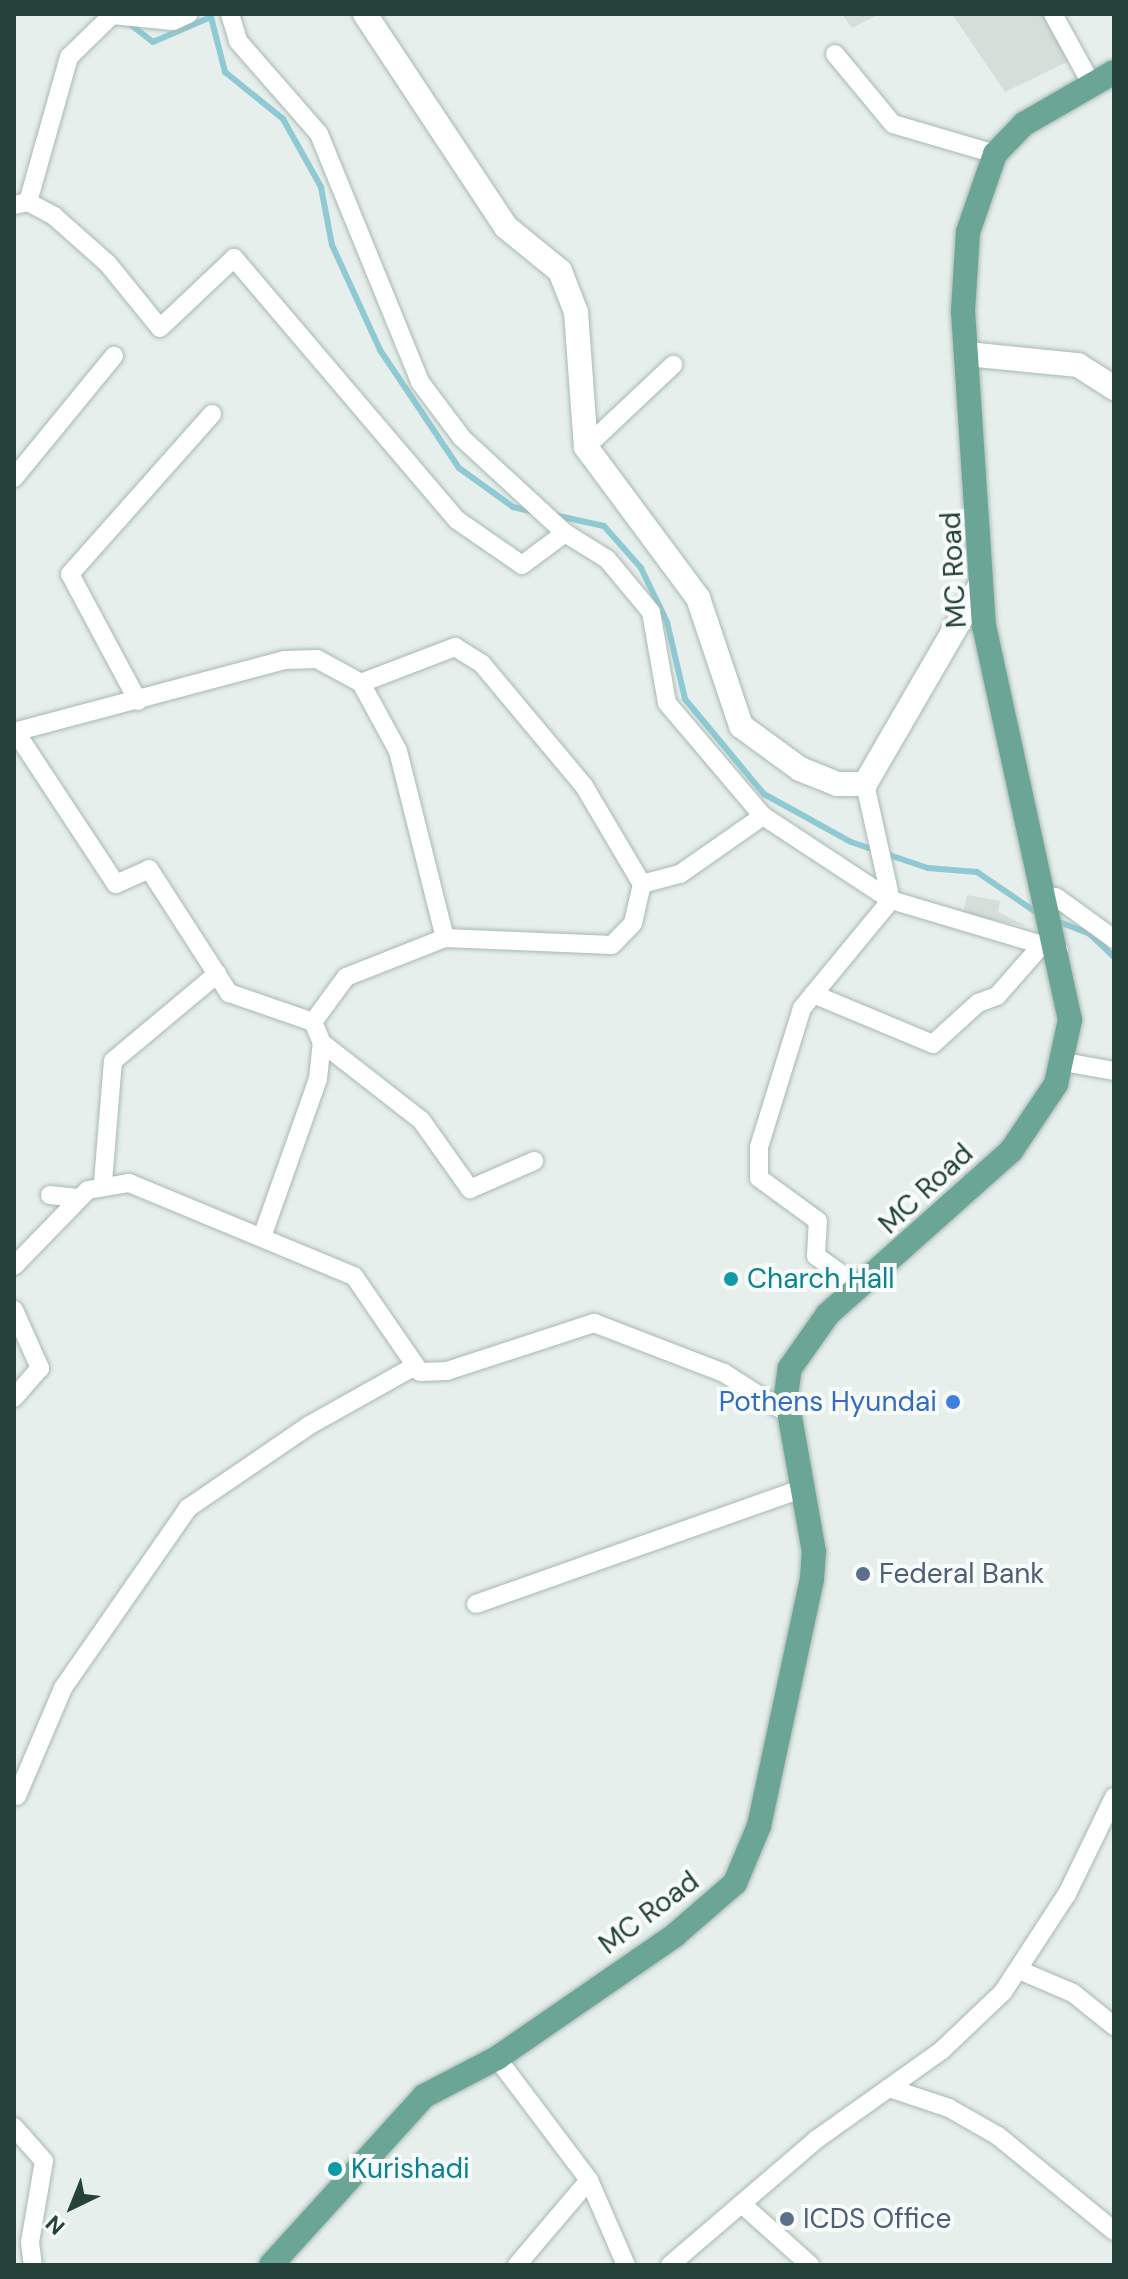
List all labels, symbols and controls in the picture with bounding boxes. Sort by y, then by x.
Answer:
street label: MC Road [934,511,974,629]
street label: MC Road [872,1137,980,1241]
place label: Charch Hall [747,1262,895,1296]
marker: Charch Hall [722,1270,740,1288]
place label: Pothens Hyundai [719,1385,937,1419]
marker: Pothens Hyundai [944,1393,962,1411]
place label: Federal Bank [879,1557,1044,1591]
marker: Federal Bank [854,1565,872,1583]
street label: MC Road [592,1865,706,1961]
place label: Kurishadi [351,2152,470,2186]
marker: Kurishadi [326,2160,344,2178]
north arrow [32,2167,112,2247]
place label: ICDS Office [803,2202,951,2236]
text: N [40,2209,71,2241]
marker: ICDS Office [778,2210,796,2228]

